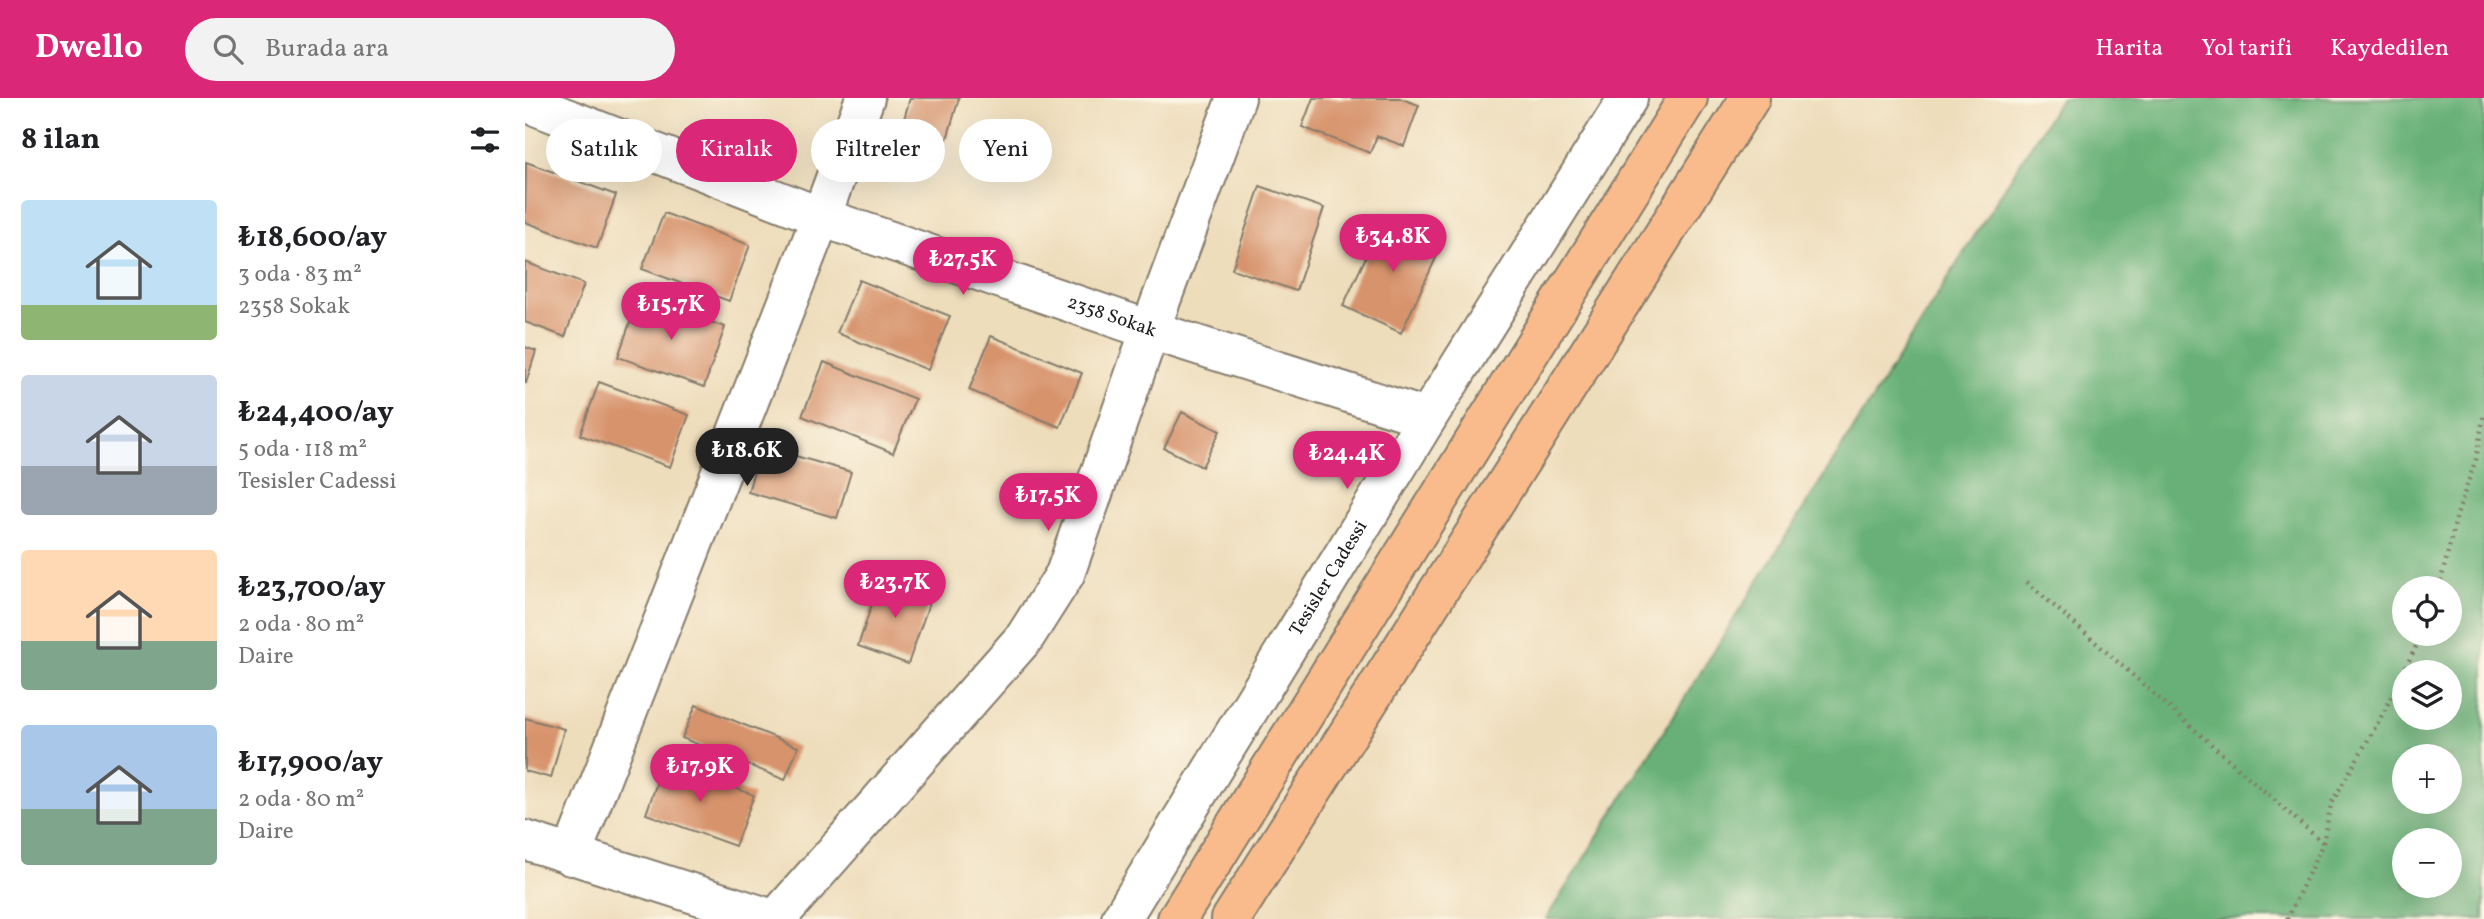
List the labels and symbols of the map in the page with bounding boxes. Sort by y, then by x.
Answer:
pin: ₺34.8K [1336,214,1450,274]
pin: ₺27.5K [906,238,1020,297]
pin: ₺15.7K [614,282,728,342]
street label: 2358 Sokak [1064,290,1160,344]
pin: ₺18.6K [690,428,804,488]
pin: ₺24.4K [1290,432,1404,491]
pin: ₺17.5K [991,474,1105,533]
street label: Tesisler Cadessi [1284,516,1374,641]
pin: ₺23.7K [838,560,952,620]
pin: ₺17.9K [643,744,757,804]

